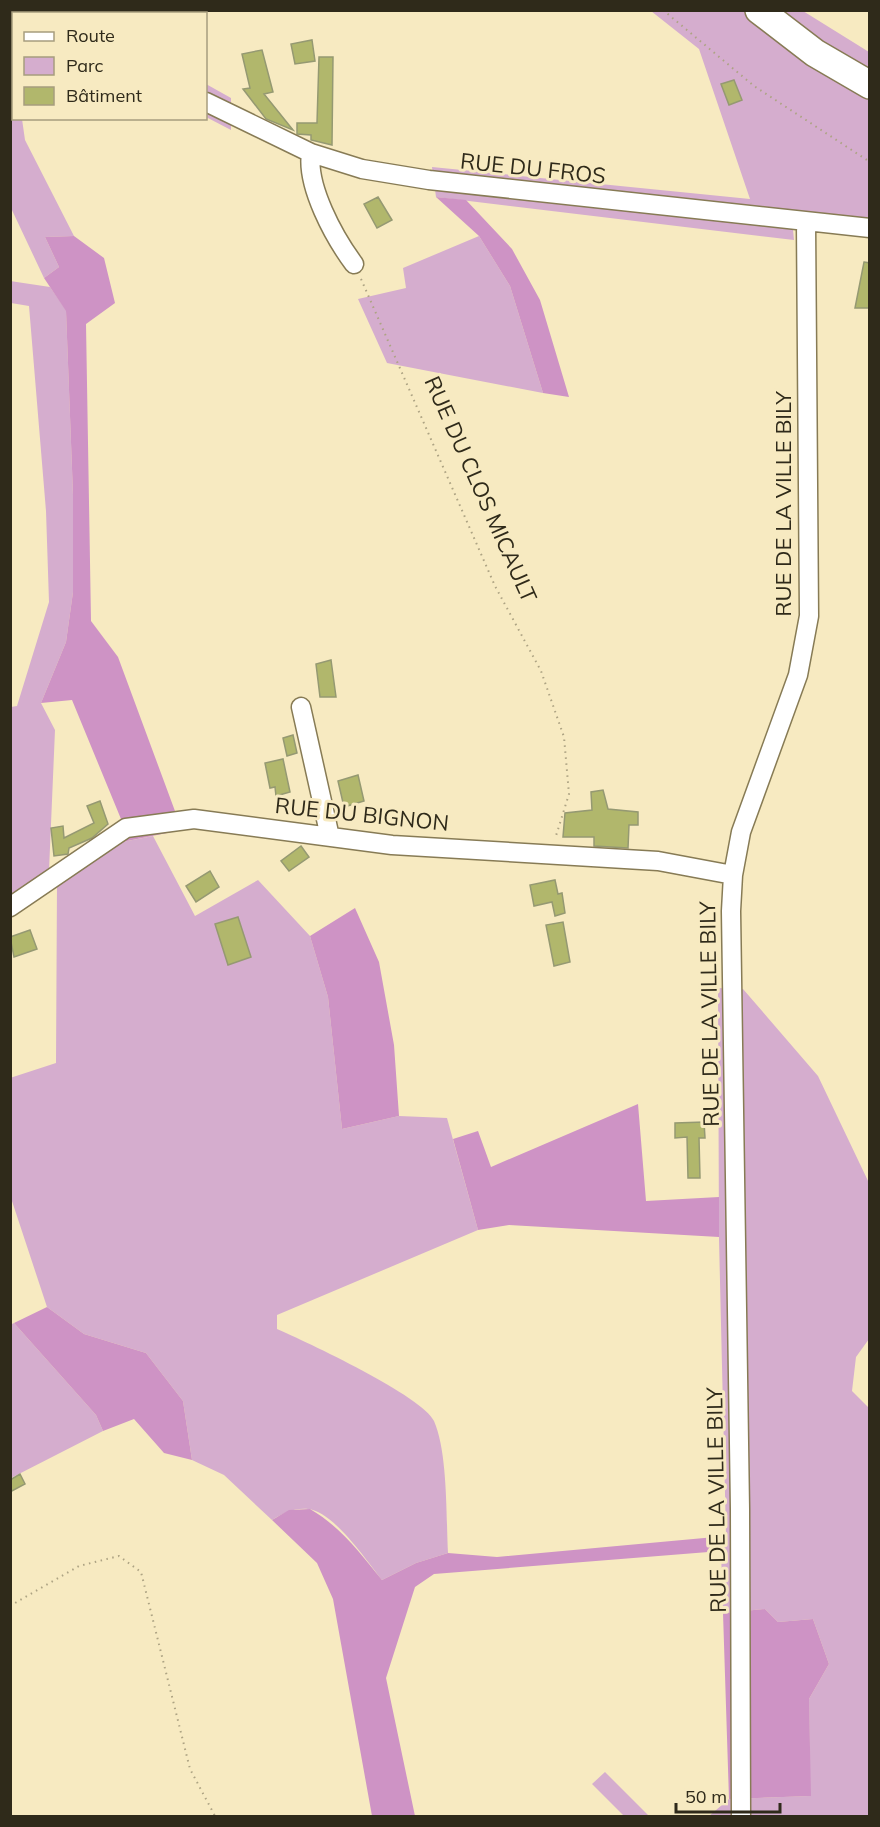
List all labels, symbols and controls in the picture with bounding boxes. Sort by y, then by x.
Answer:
legend [12,12,207,120]
text: Route [66,24,115,47]
text: Parc [66,54,104,77]
text: Bâtiment [66,84,142,107]
street label: RUE DU FROS [459,146,607,190]
street label: RUE DU CLOS MICAULT [418,372,544,606]
street label: RUE DE LA VILLE BILY [769,391,797,617]
street label: RUE DU BIGNON [274,791,450,837]
street label: RUE DE LA VILLE BILY [693,900,725,1127]
street label: RUE DE LA VILLE BILY [700,1386,732,1613]
scale bar [676,1776,780,1814]
text: 50 m [685,1785,727,1808]

